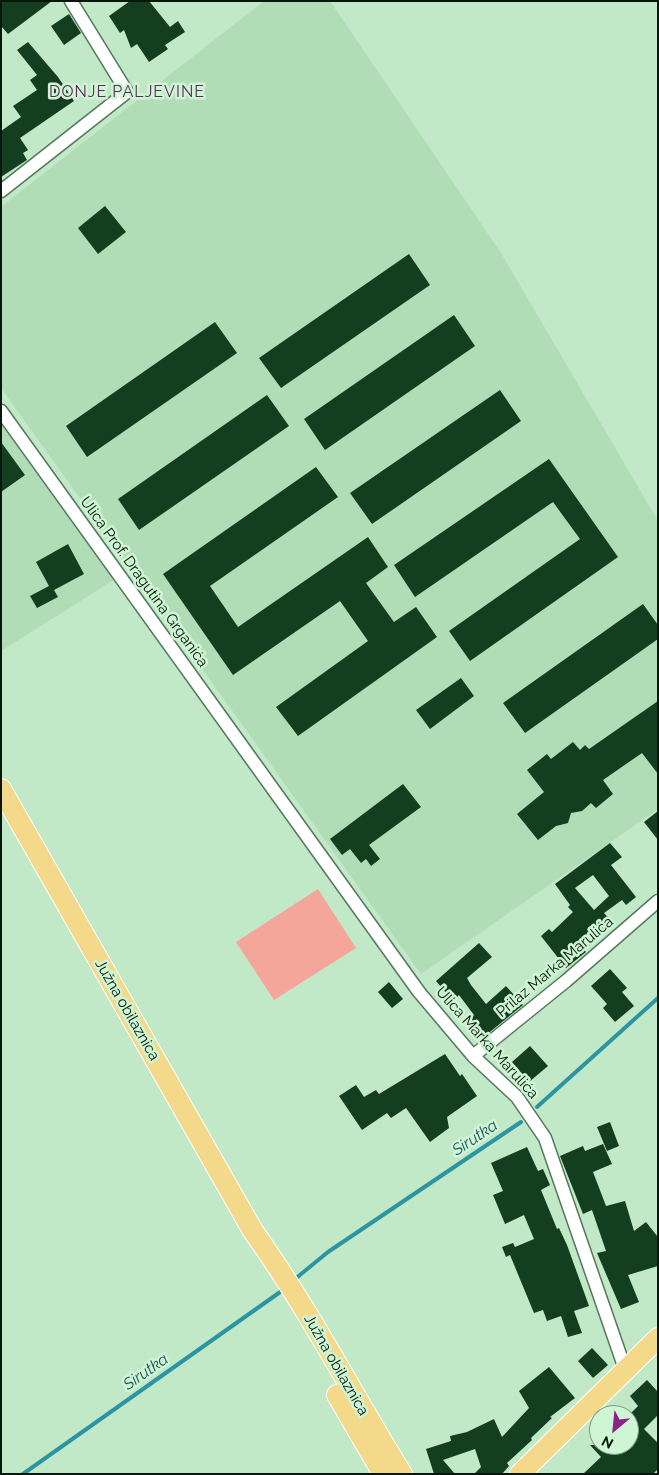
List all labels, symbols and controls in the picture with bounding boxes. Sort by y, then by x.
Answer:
district label: DONJE PALJEVINE [47,82,207,102]
street label: Ulica Prof. Dragutina Grganića [76,493,212,671]
street label: Prilaz Marka Marulića [493,913,617,1021]
street label: Južna obilaznica [91,956,163,1064]
street label: Ulica Marka Marulića [432,983,542,1103]
water label: Sirutka [449,1116,501,1160]
street label: Južna obilaznica [300,1311,372,1419]
water label: Sirutka [120,1350,172,1394]
north arrow [589,1405,639,1455]
text: N [599,1433,616,1452]

